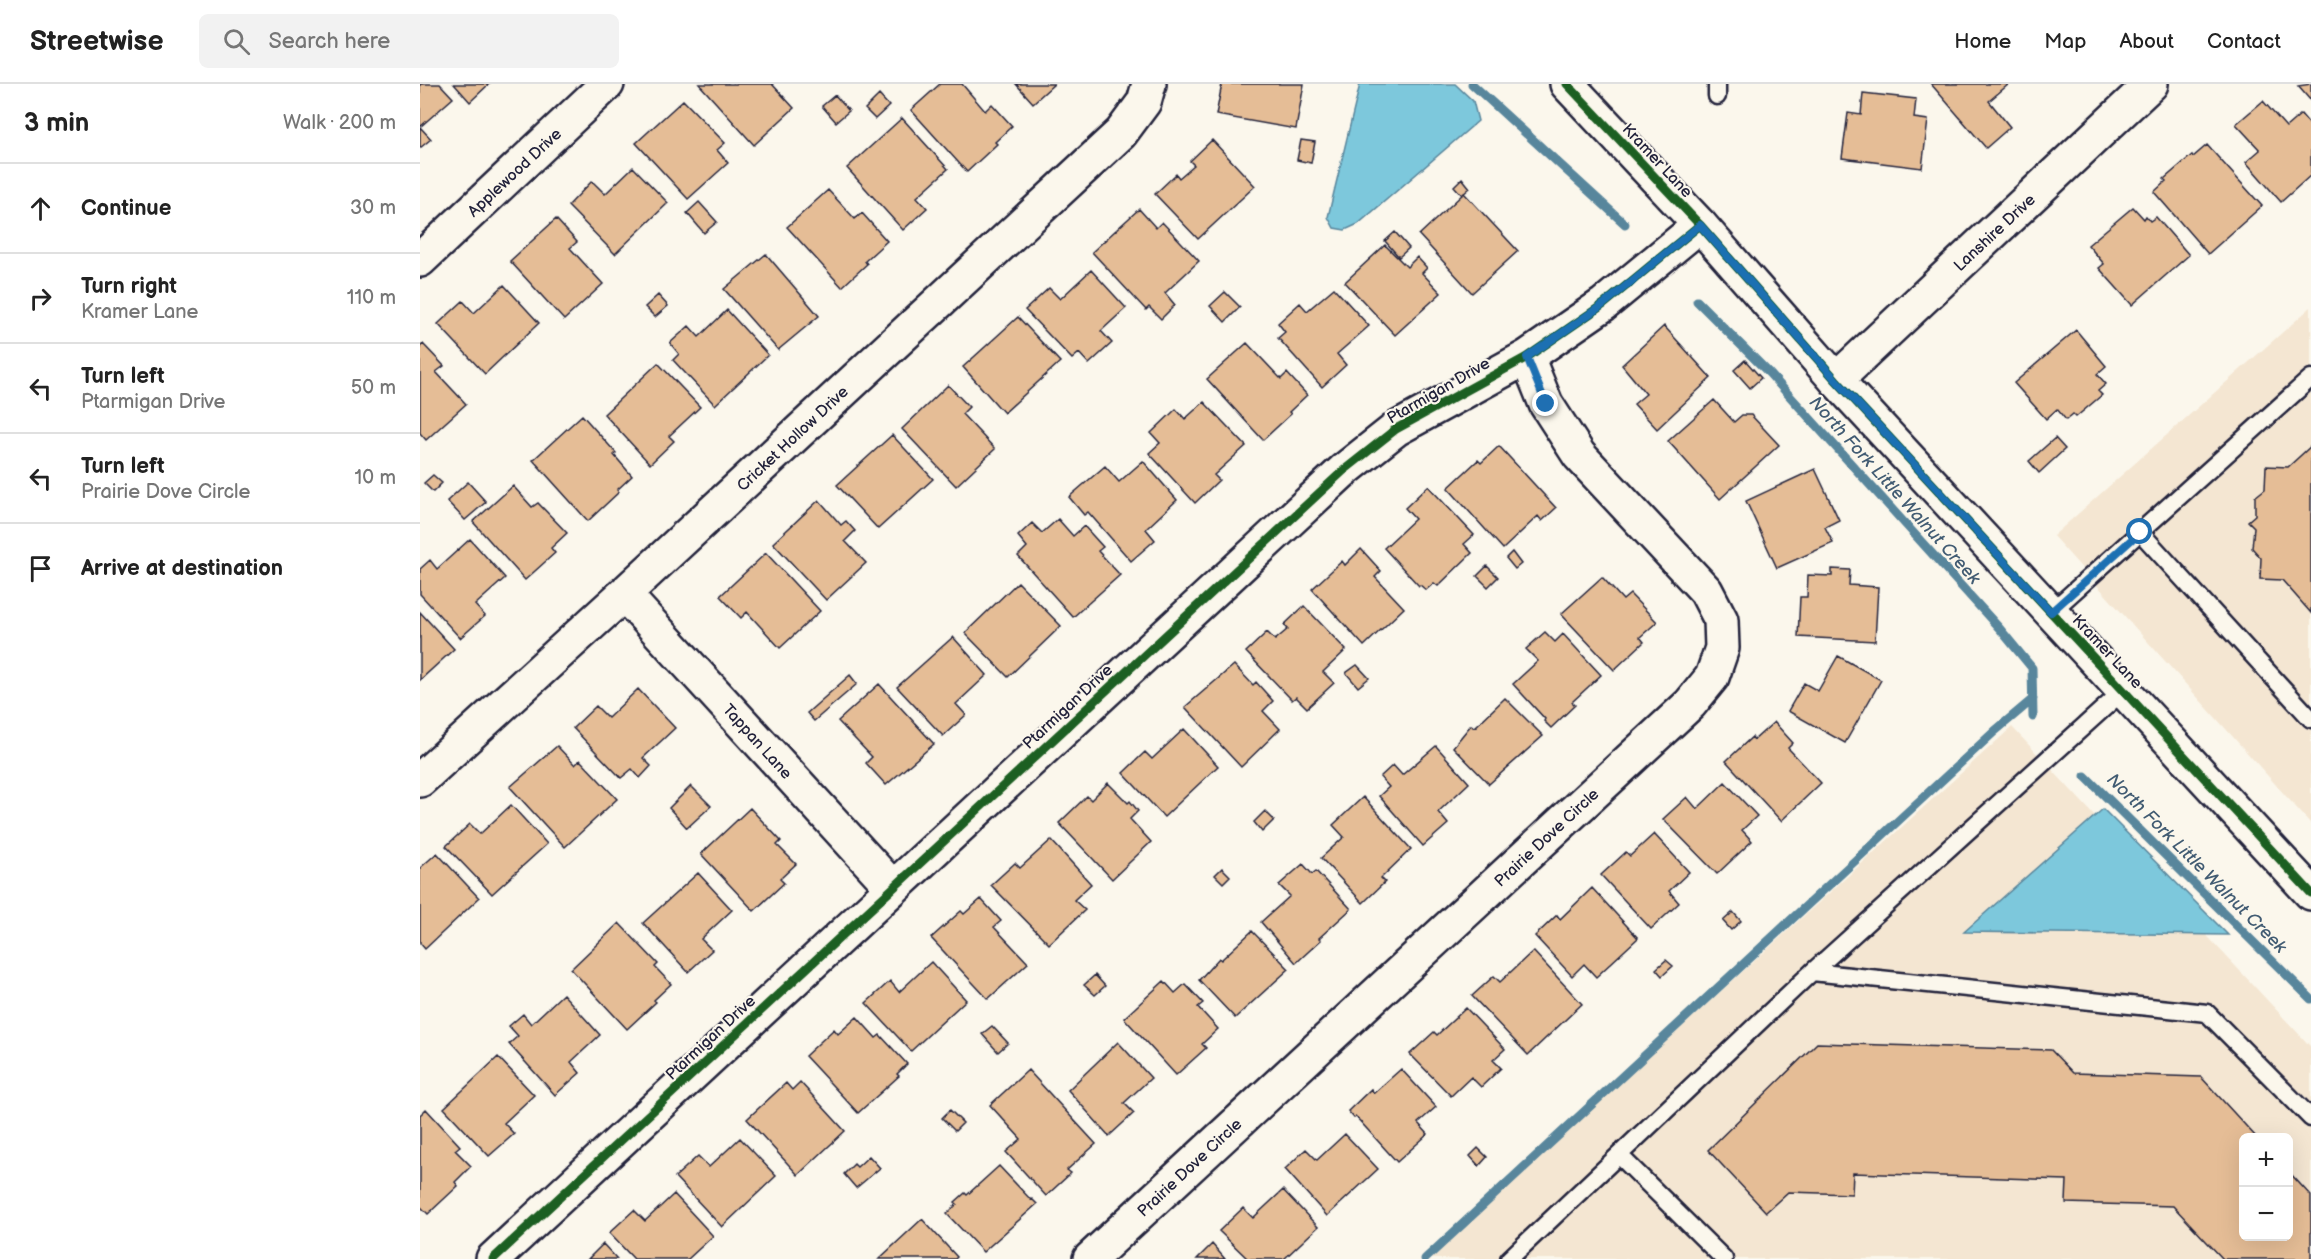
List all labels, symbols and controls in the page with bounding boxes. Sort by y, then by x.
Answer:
search box [199,14,619,68]
text: Streetwise [30,25,163,58]
icon: search [220,25,253,58]
text: Search here [268,28,390,55]
text: Home [1954,29,2011,54]
text: Map [2044,29,2086,54]
text: About [2119,29,2174,54]
text: Contact [2207,29,2281,54]
text: 3 min [24,108,89,139]
text: Walk · 200 m [283,111,396,135]
street label: Kramer Lane [1618,120,1696,202]
street label: Applewood Drive [464,124,566,221]
street label: Lanshire Drive [1950,190,2040,276]
icon: ahead [24,192,57,225]
text: Continue [81,195,171,222]
text: 30 m [350,196,396,220]
text: Turn right [81,273,177,300]
icon: right [24,282,57,315]
text: 110 m [347,286,396,310]
text: Kramer Lane [81,300,198,324]
street label: Ptarmigan Drive [1384,354,1494,428]
text: Turn left [81,363,165,390]
icon: left [24,372,57,405]
text: 50 m [351,376,396,400]
street label: Cricket Hollow Drive [733,382,853,496]
text: Ptarmigan Drive [81,390,225,414]
route end [1532,390,1558,416]
water label: North Fork Little Walnut Creek [1805,392,1985,589]
text: Turn left [81,453,165,480]
icon: left [24,462,57,495]
text: 10 m [355,466,396,490]
text: Prairie Dove Circle [81,480,250,504]
route start [2126,518,2152,544]
icon: arrive [24,552,57,585]
text: Arrive at destination [81,555,283,582]
street label: Kramer Lane [2068,611,2146,693]
street label: Ptarmigan Drive [1019,660,1117,753]
street label: Tappan Lane [718,701,796,784]
water label: North Fork Little Walnut Creek [2102,769,2292,958]
street label: Prairie Dove Circle [1491,785,1603,891]
street label: Ptarmigan Drive [662,991,760,1084]
street label: Prairie Dove Circle [1134,1115,1246,1221]
map controls [2239,1133,2293,1241]
button: + [2239,1133,2293,1187]
button: − [2239,1187,2293,1241]

